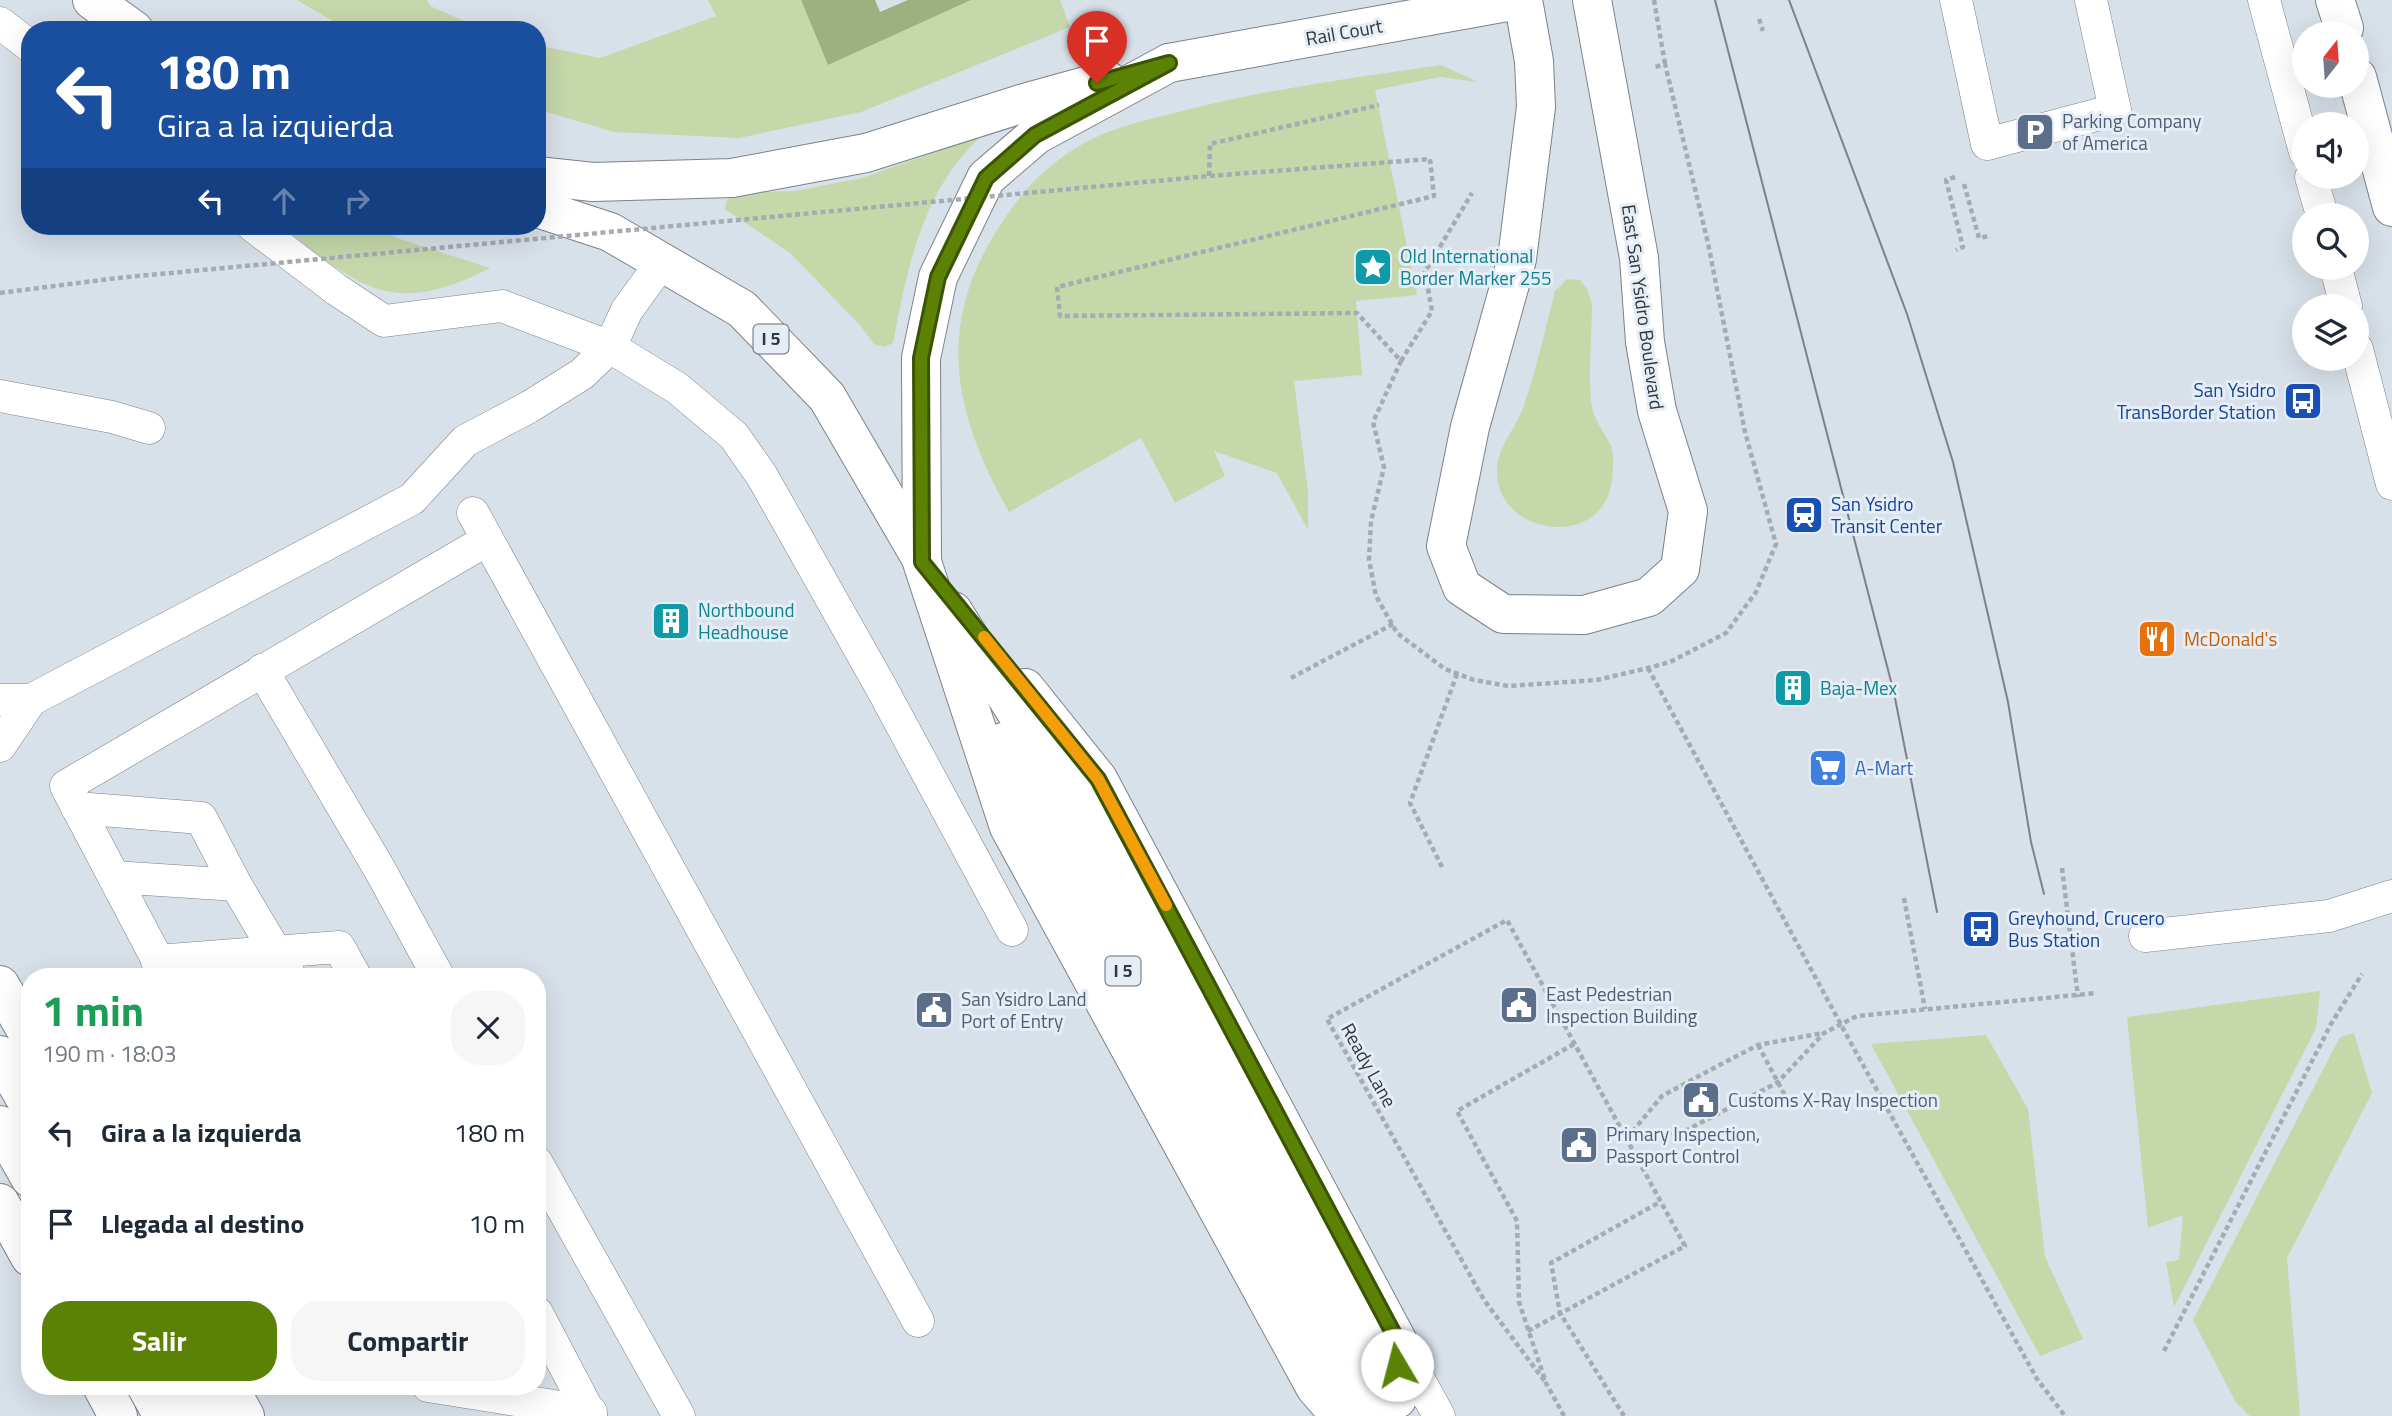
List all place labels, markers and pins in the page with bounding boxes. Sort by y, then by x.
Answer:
pin [1067,11,1127,83]
place label: Parking Company of America [2062,106,2202,157]
parking icon: Parking Company of America [2014,111,2056,153]
place label: Old International Border Marker 255 [1400,241,1552,292]
place icon: Old International Border Marker 255 [1352,246,1394,288]
place label: San Ysidro TransBorder Station [2117,375,2276,426]
bus stop icon: San Ysidro TransBorder Station [2282,380,2324,422]
place label: San Ysidro Transit Center [1831,489,1943,540]
station icon: San Ysidro Transit Center [1783,494,1825,536]
place label: Northbound Headhouse [698,595,795,646]
building icon: Northbound Headhouse [650,600,692,642]
restaurant icon: McDonald's [2136,618,2178,660]
place label: McDonald's [2184,624,2277,653]
building icon: Baja-Mex [1772,667,1814,709]
place label: Baja-Mex [1820,673,1898,702]
supermarket icon: A-Mart [1807,747,1849,789]
place label: A-Mart [1855,753,1914,782]
place label: Greyhound, Crucero Bus Station [2008,903,2165,954]
bus stop icon: Greyhound, Crucero Bus Station [1960,908,2002,950]
place label: East Pedestrian Inspection Building [1546,979,1698,1030]
place label: San Ysidro Land Port of Entry [961,984,1087,1035]
public building icon: East Pedestrian Inspection Building [1498,984,1540,1026]
public building icon: San Ysidro Land Port of Entry [913,989,955,1031]
public building icon: Customs X-Ray Inspection [1680,1079,1722,1121]
place label: Customs X-Ray Inspection [1728,1085,1938,1114]
place label: Primary Inspection, Passport Control [1606,1119,1760,1170]
public building icon: Primary Inspection, Passport Control [1558,1124,1600,1166]

